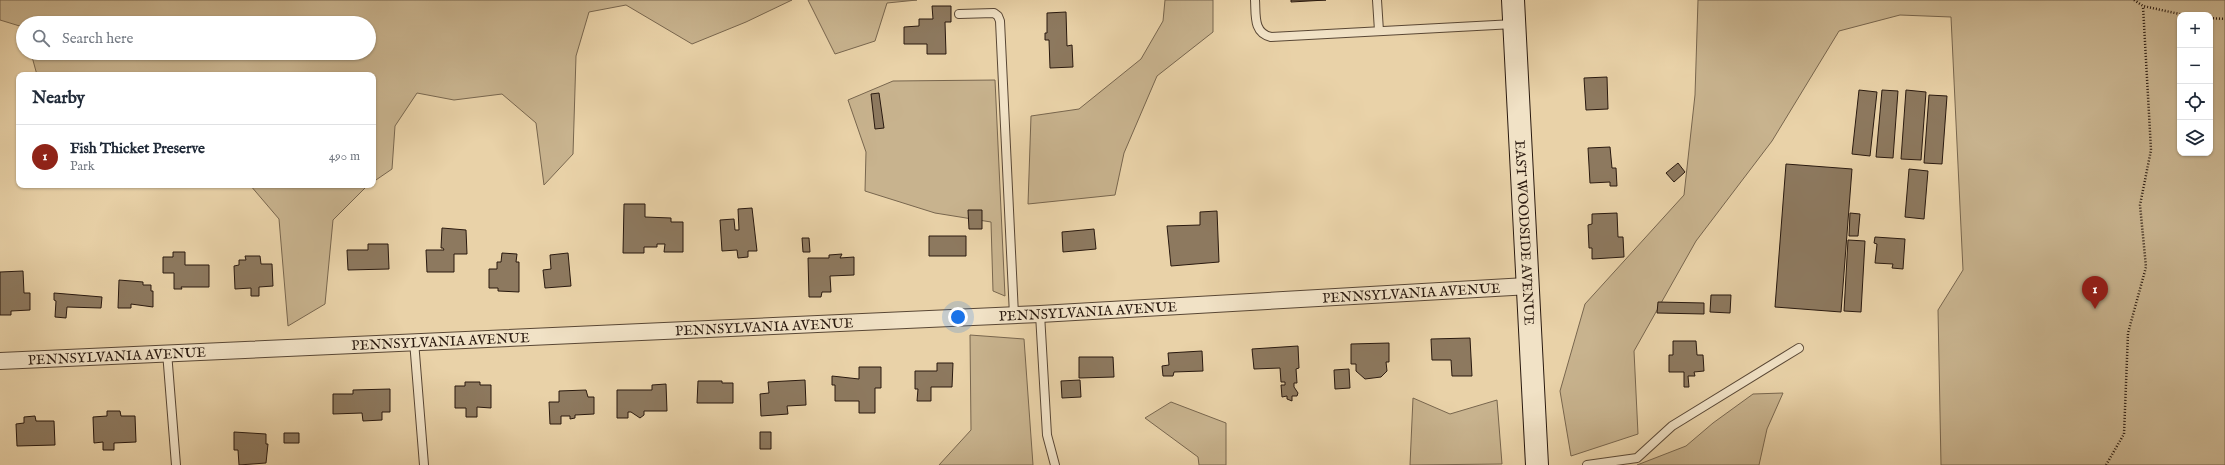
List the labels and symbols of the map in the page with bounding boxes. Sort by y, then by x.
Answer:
street label: EAST WOODSIDE AVENUE [1510,140,1538,326]
pin: 1 [2082,276,2108,309]
street label: PENNSYLVANIA AVENUE [1322,280,1501,308]
street label: PENNSYLVANIA AVENUE [998,298,1178,326]
your location [948,307,968,327]
street label: PENNSYLVANIA AVENUE [675,314,854,340]
street label: PENNSYLVANIA AVENUE [351,329,530,355]
street label: PENNSYLVANIA AVENUE [27,344,207,370]

